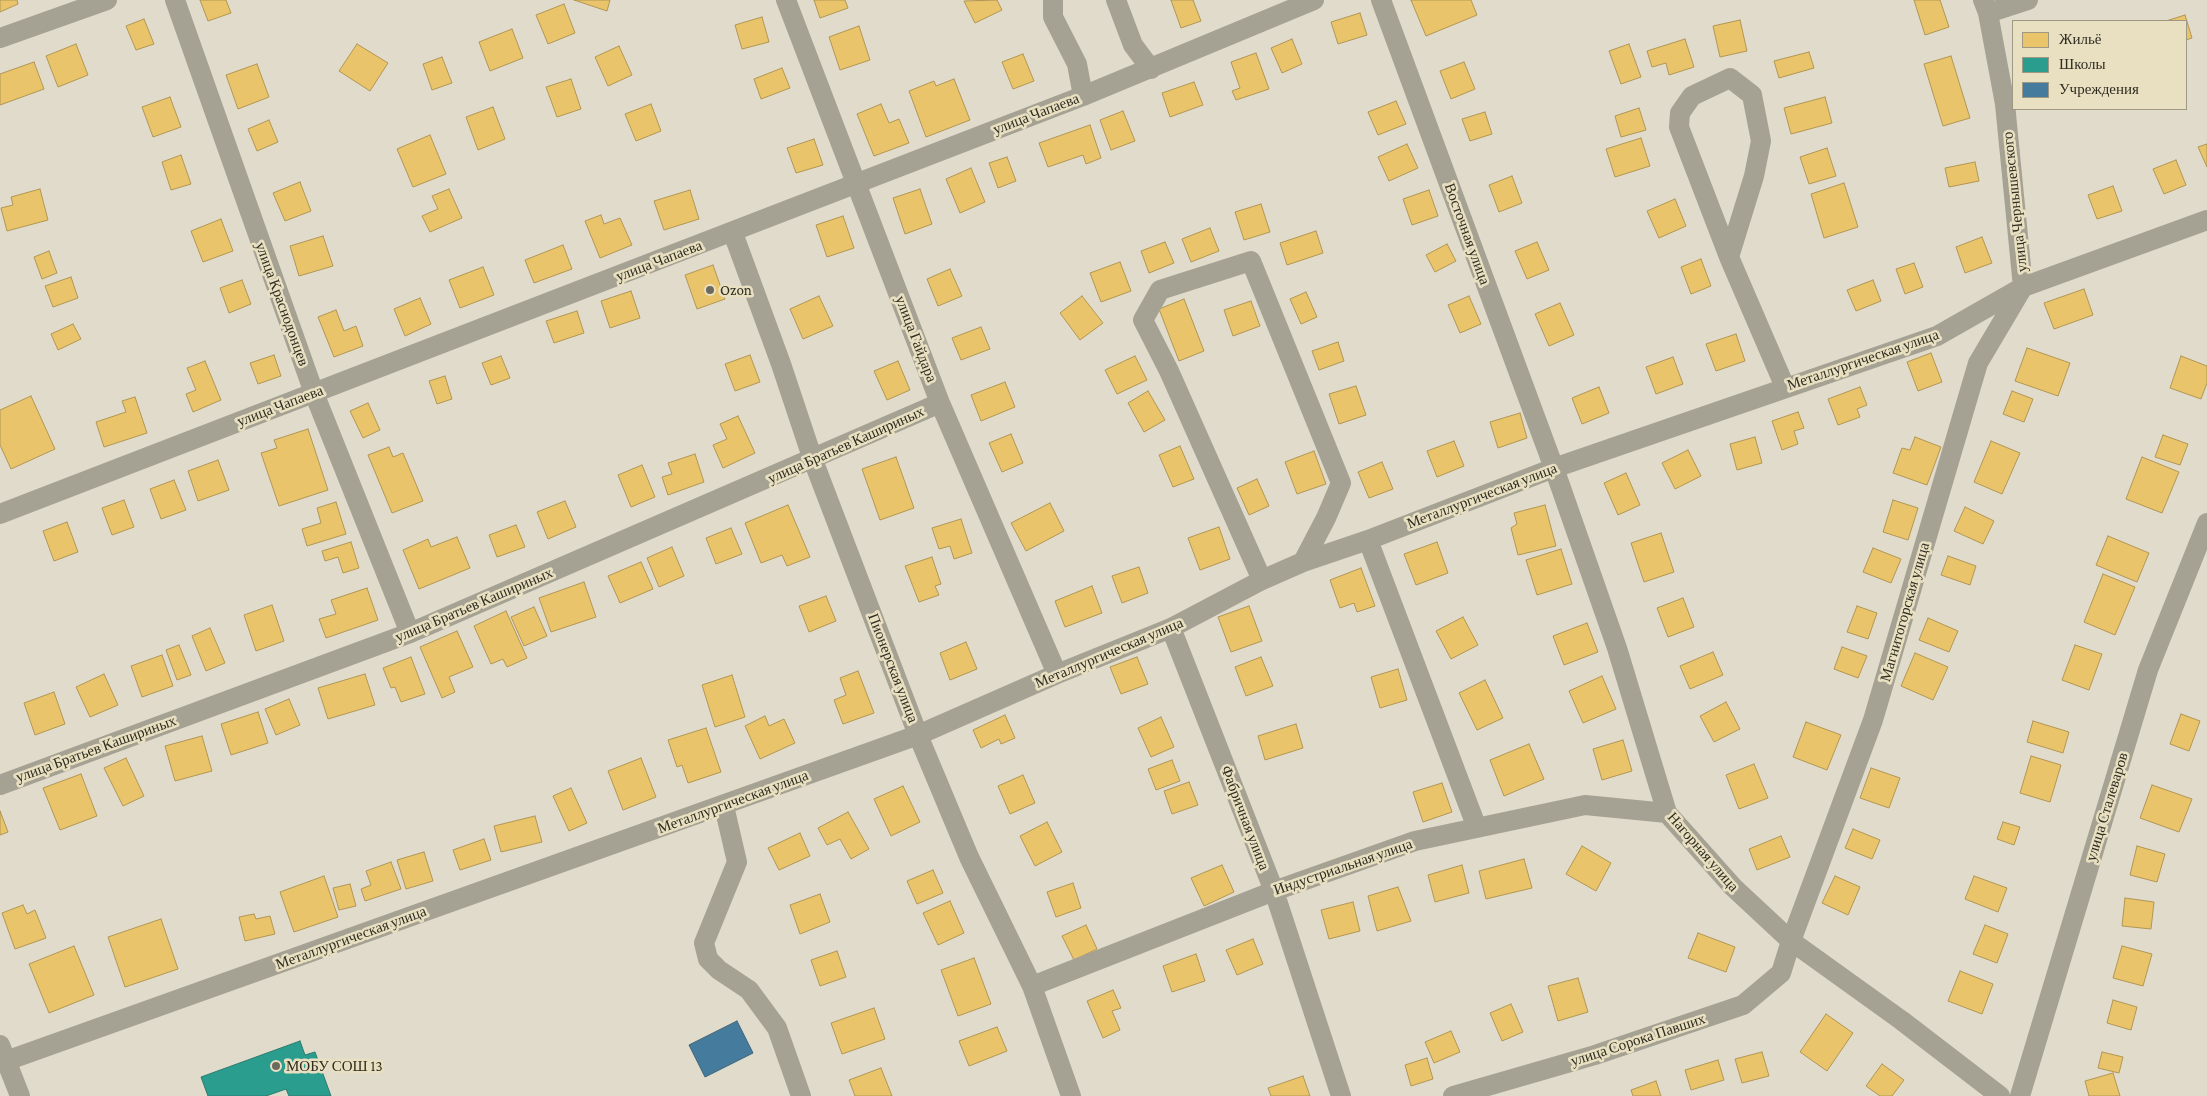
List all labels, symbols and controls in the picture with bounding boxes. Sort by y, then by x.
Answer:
legend [2012,20,2187,110]
text: Жильё [2059,31,2101,47]
text: Школы [2059,56,2106,72]
text: Учреждения [2059,81,2139,97]
street label: улица Чапаева [990,89,1082,139]
street label: улица Чернышевского [1999,131,2031,273]
street label: Восточная улица [1440,181,1494,287]
street label: улица Чапаева [613,236,705,286]
street label: улица Краснодонцев [251,240,313,368]
place label: Ozon [720,281,752,299]
marker: Ozon [704,284,716,296]
street label: улица Гайдара [891,293,941,385]
street label: Металлургическая улица [1785,326,1941,394]
street label: улица Чапаева [234,381,326,431]
street label: улица Братьев Кашириных [765,402,927,488]
street label: Металлургическая улица [1404,459,1560,533]
street label: Магнитогорская улица [1877,540,1933,684]
street label: улица Братьев Кашириных [393,564,555,646]
street label: Пионерская улица [864,611,922,725]
street label: Металлургическая улица [1032,614,1186,692]
street label: улица Братьев Кашириных [13,712,179,786]
street label: улица Сталеваров [2082,750,2132,864]
street label: Фабричная улица [1217,763,1273,873]
street label: Металлургическая улица [655,766,811,838]
street label: Нагорная улица [1664,808,1742,896]
street label: Индустриальная улица [1271,835,1415,899]
street label: Металлургическая улица [273,902,429,974]
street label: улица Сорока Павших [1568,1010,1708,1070]
place label: МОБУ СОШ 13 [286,1057,383,1075]
marker: МОБУ СОШ 13 [270,1060,282,1072]

